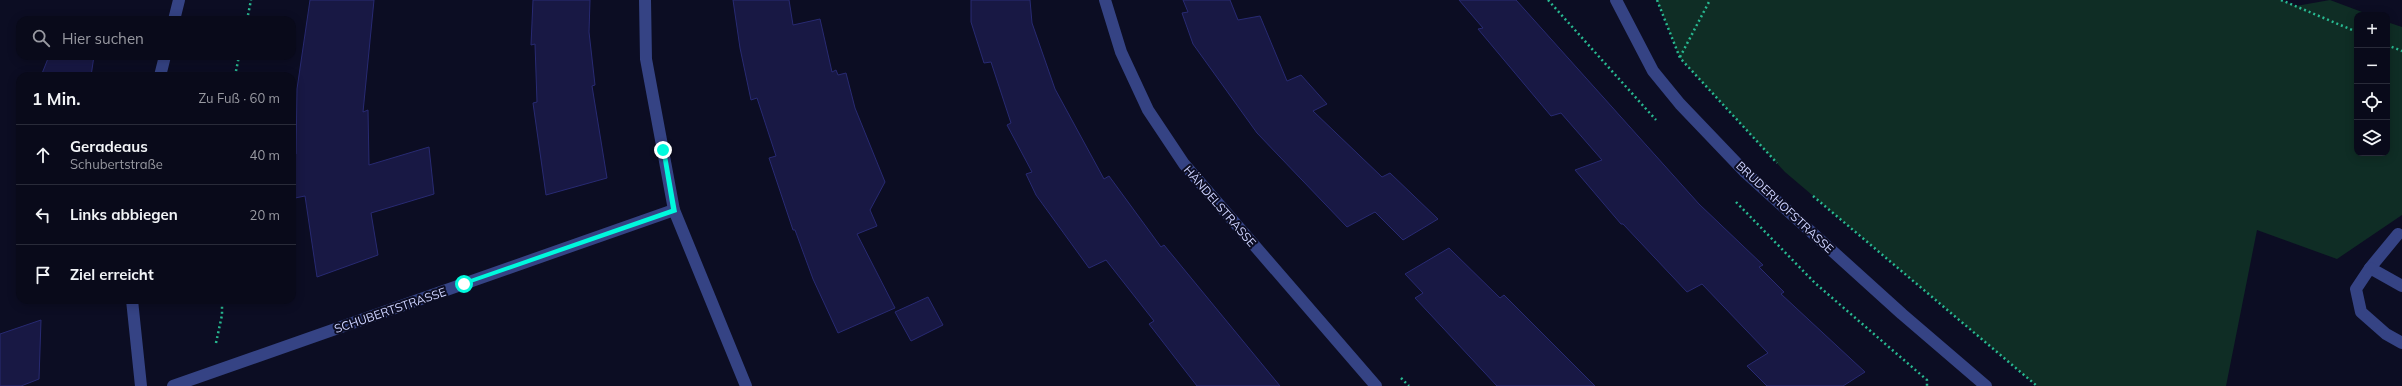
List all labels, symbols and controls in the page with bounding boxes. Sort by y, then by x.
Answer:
map controls [2354,12,2390,156]
button: + [2354,12,2390,48]
search box [16,16,296,60]
icon: search [30,27,52,49]
text: Hier suchen [62,29,144,48]
button: − [2354,48,2390,84]
button: locate [2354,84,2390,120]
text: 1 Min. [32,88,81,109]
text: Zu Fuß · 60 m [198,90,280,106]
button: layers [2354,120,2390,156]
text: Geradeaus [70,137,148,156]
route end [654,141,672,159]
icon: ahead [32,144,54,166]
text: 40 m [250,147,280,163]
text: Schubertstraße [70,156,163,172]
street label: BRUDERHOFSTRASSE [1733,158,1837,256]
street label: HÄNDELSTRASSE [1181,162,1259,250]
icon: left [32,204,54,226]
text: Links abbiegen [70,205,178,224]
text: 20 m [250,207,280,223]
icon: arrive [32,264,54,286]
text: Ziel erreicht [70,265,154,284]
route start [455,275,473,293]
street label: SCHUBERTSTRASSE [332,284,448,336]

